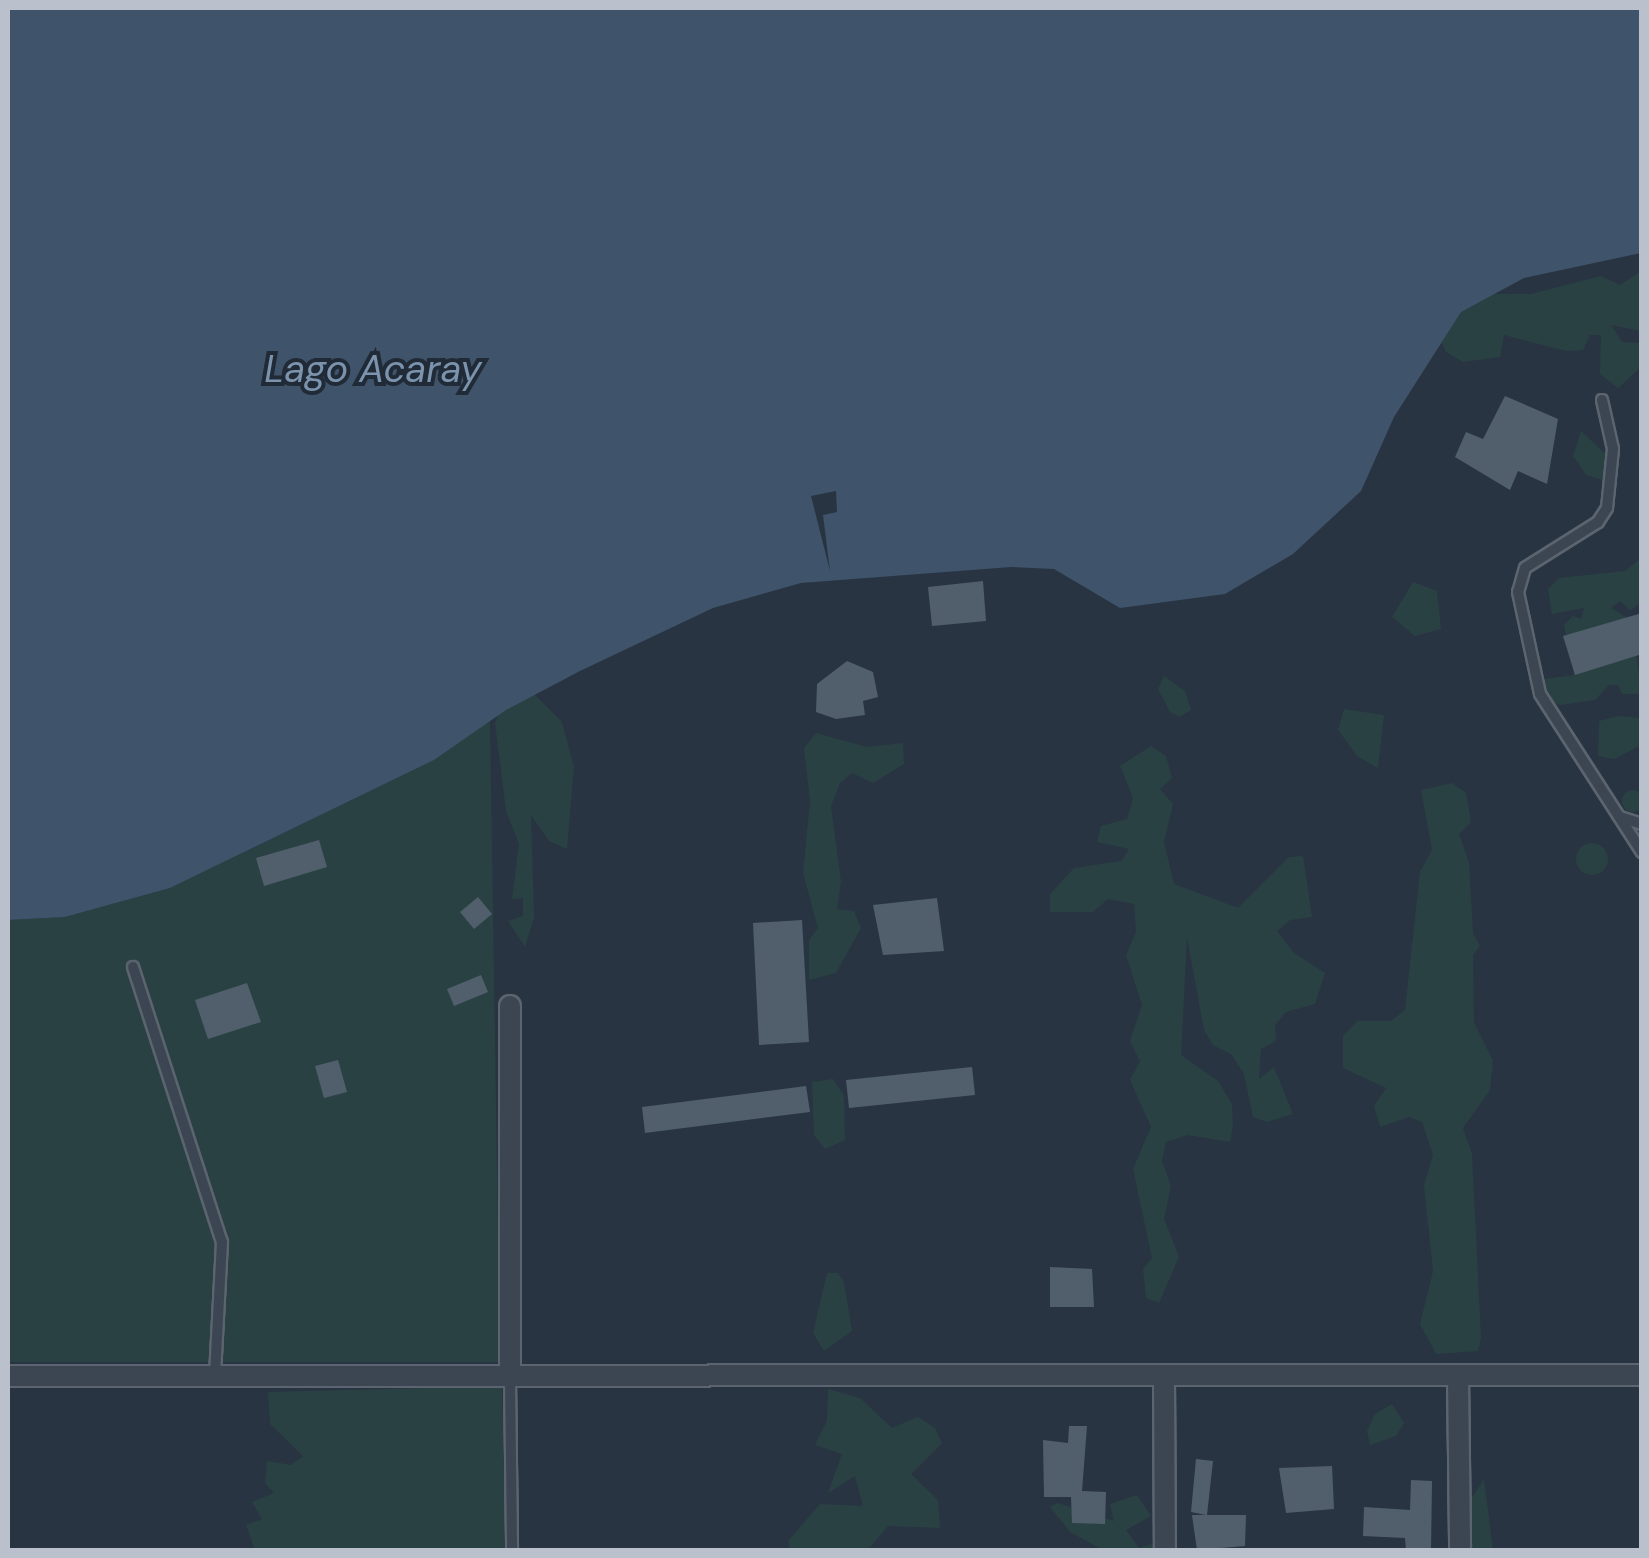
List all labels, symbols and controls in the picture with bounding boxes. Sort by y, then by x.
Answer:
water label: Lago Acaray [264,347,482,393]

